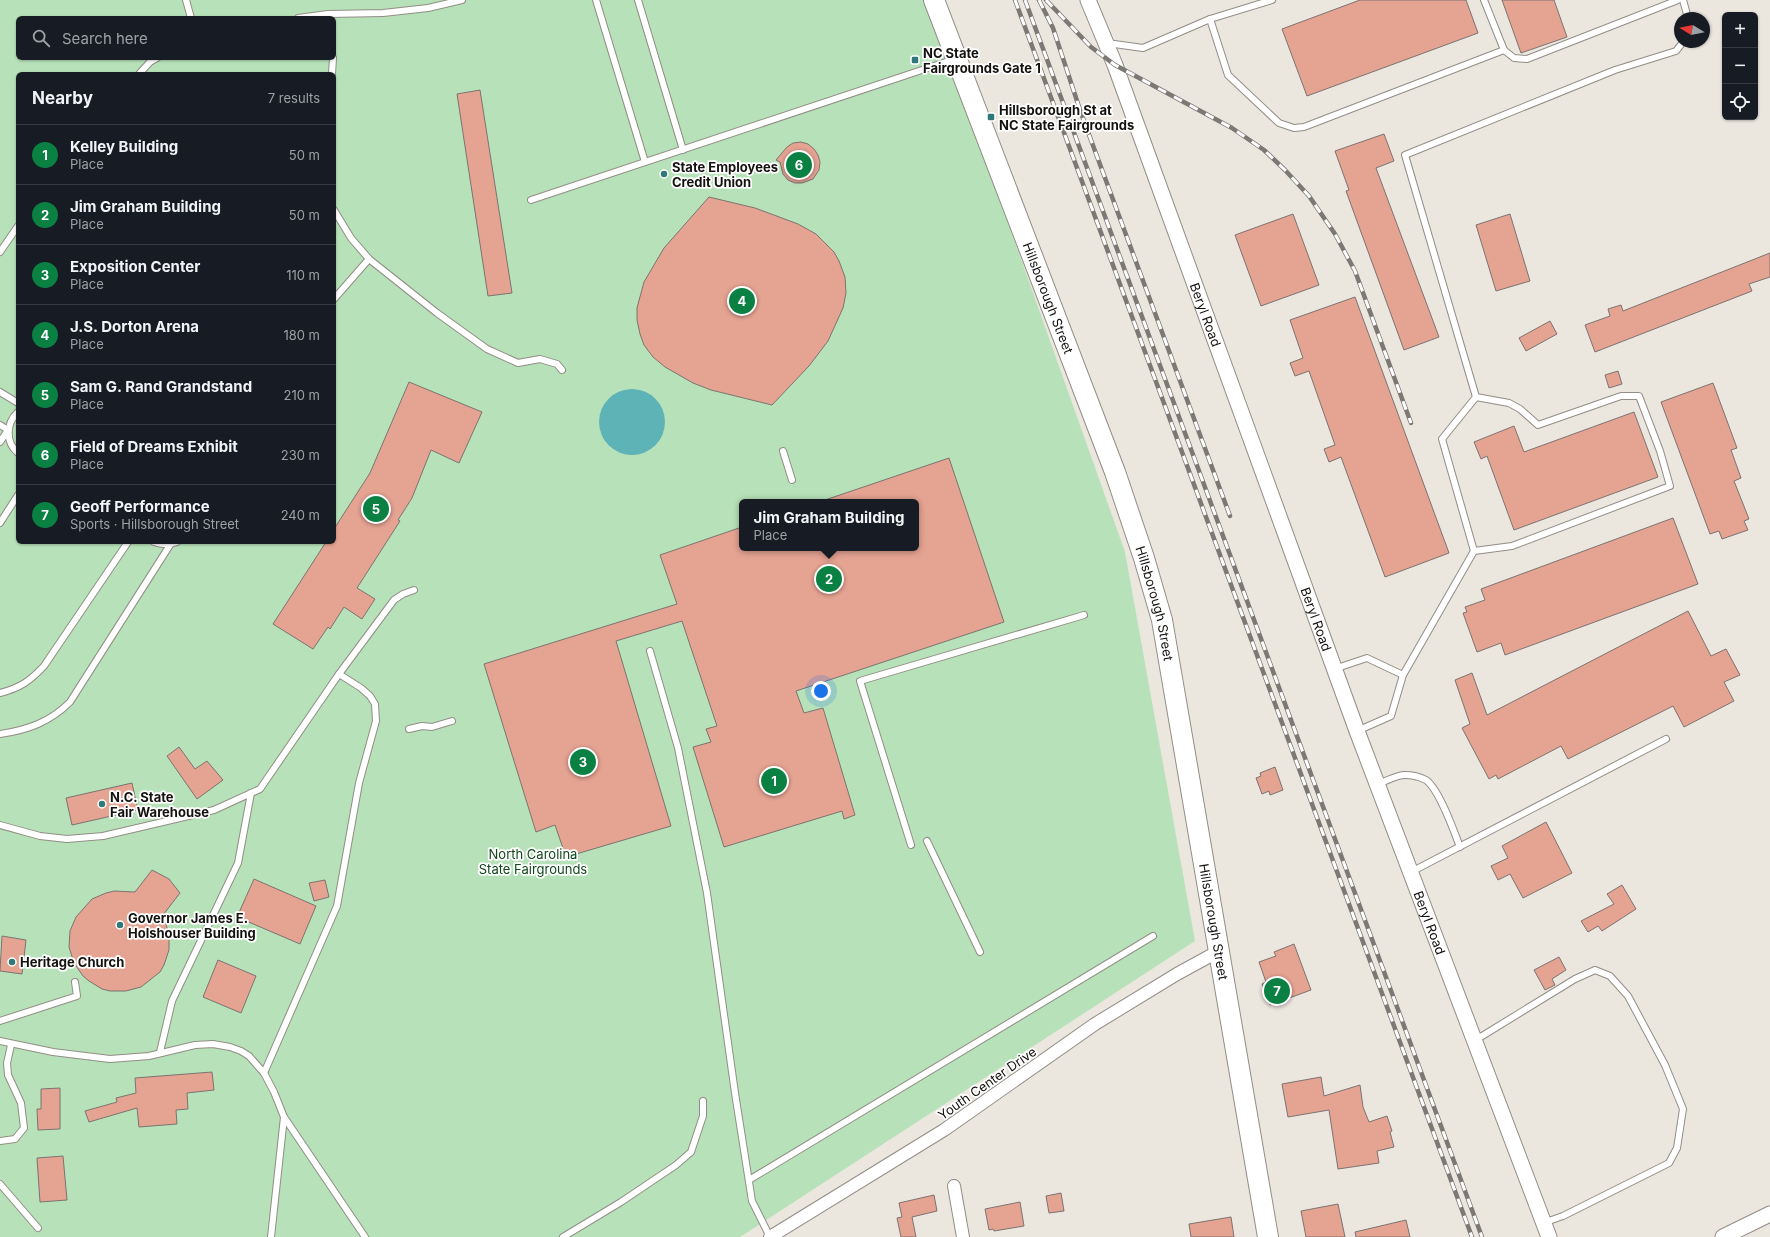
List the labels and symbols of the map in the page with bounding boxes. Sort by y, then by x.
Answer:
north arrow [1674,12,1710,48]
place label: NC State Fairgrounds Gate 1 [923,45,1041,76]
marker: NC State Fairgrounds Gate 1 [910,55,920,65]
place label: Hillsborough St at NC State Fairgrounds [999,102,1134,133]
marker: Hillsborough St at NC State Fairgrounds [986,112,996,122]
pin: 6 [786,150,812,180]
place label: State Employees Credit Union [672,159,778,190]
marker: State Employees Credit Union [659,169,669,179]
street label: Hillsborough Street [1020,240,1077,356]
street label: Beryl Road [1187,281,1225,349]
pin: 4 [729,286,755,316]
pin: 5 [363,494,389,524]
street label: Hillsborough Street [1132,544,1177,662]
pin: 2 [816,564,842,594]
street label: Beryl Road [1297,585,1335,653]
your location [811,681,831,701]
pin: 3 [570,747,596,777]
pin: 1 [761,766,787,796]
place label: N.C. State Fair Warehouse [110,789,209,820]
marker: N.C. State Fair Warehouse [97,799,107,809]
park label: North Carolina State Fairgrounds [479,846,587,877]
street label: Hillsborough Street [1196,862,1232,981]
street label: Beryl Road [1410,889,1449,957]
place label: Governor James E. Holshouser Building [128,910,256,941]
marker: Governor James E. Holshouser Building [115,920,125,930]
place label: Heritage Church [20,954,124,970]
marker: Heritage Church [7,957,17,967]
pin: 7 [1264,976,1290,1006]
street label: Youth Center Drive [935,1043,1039,1123]

